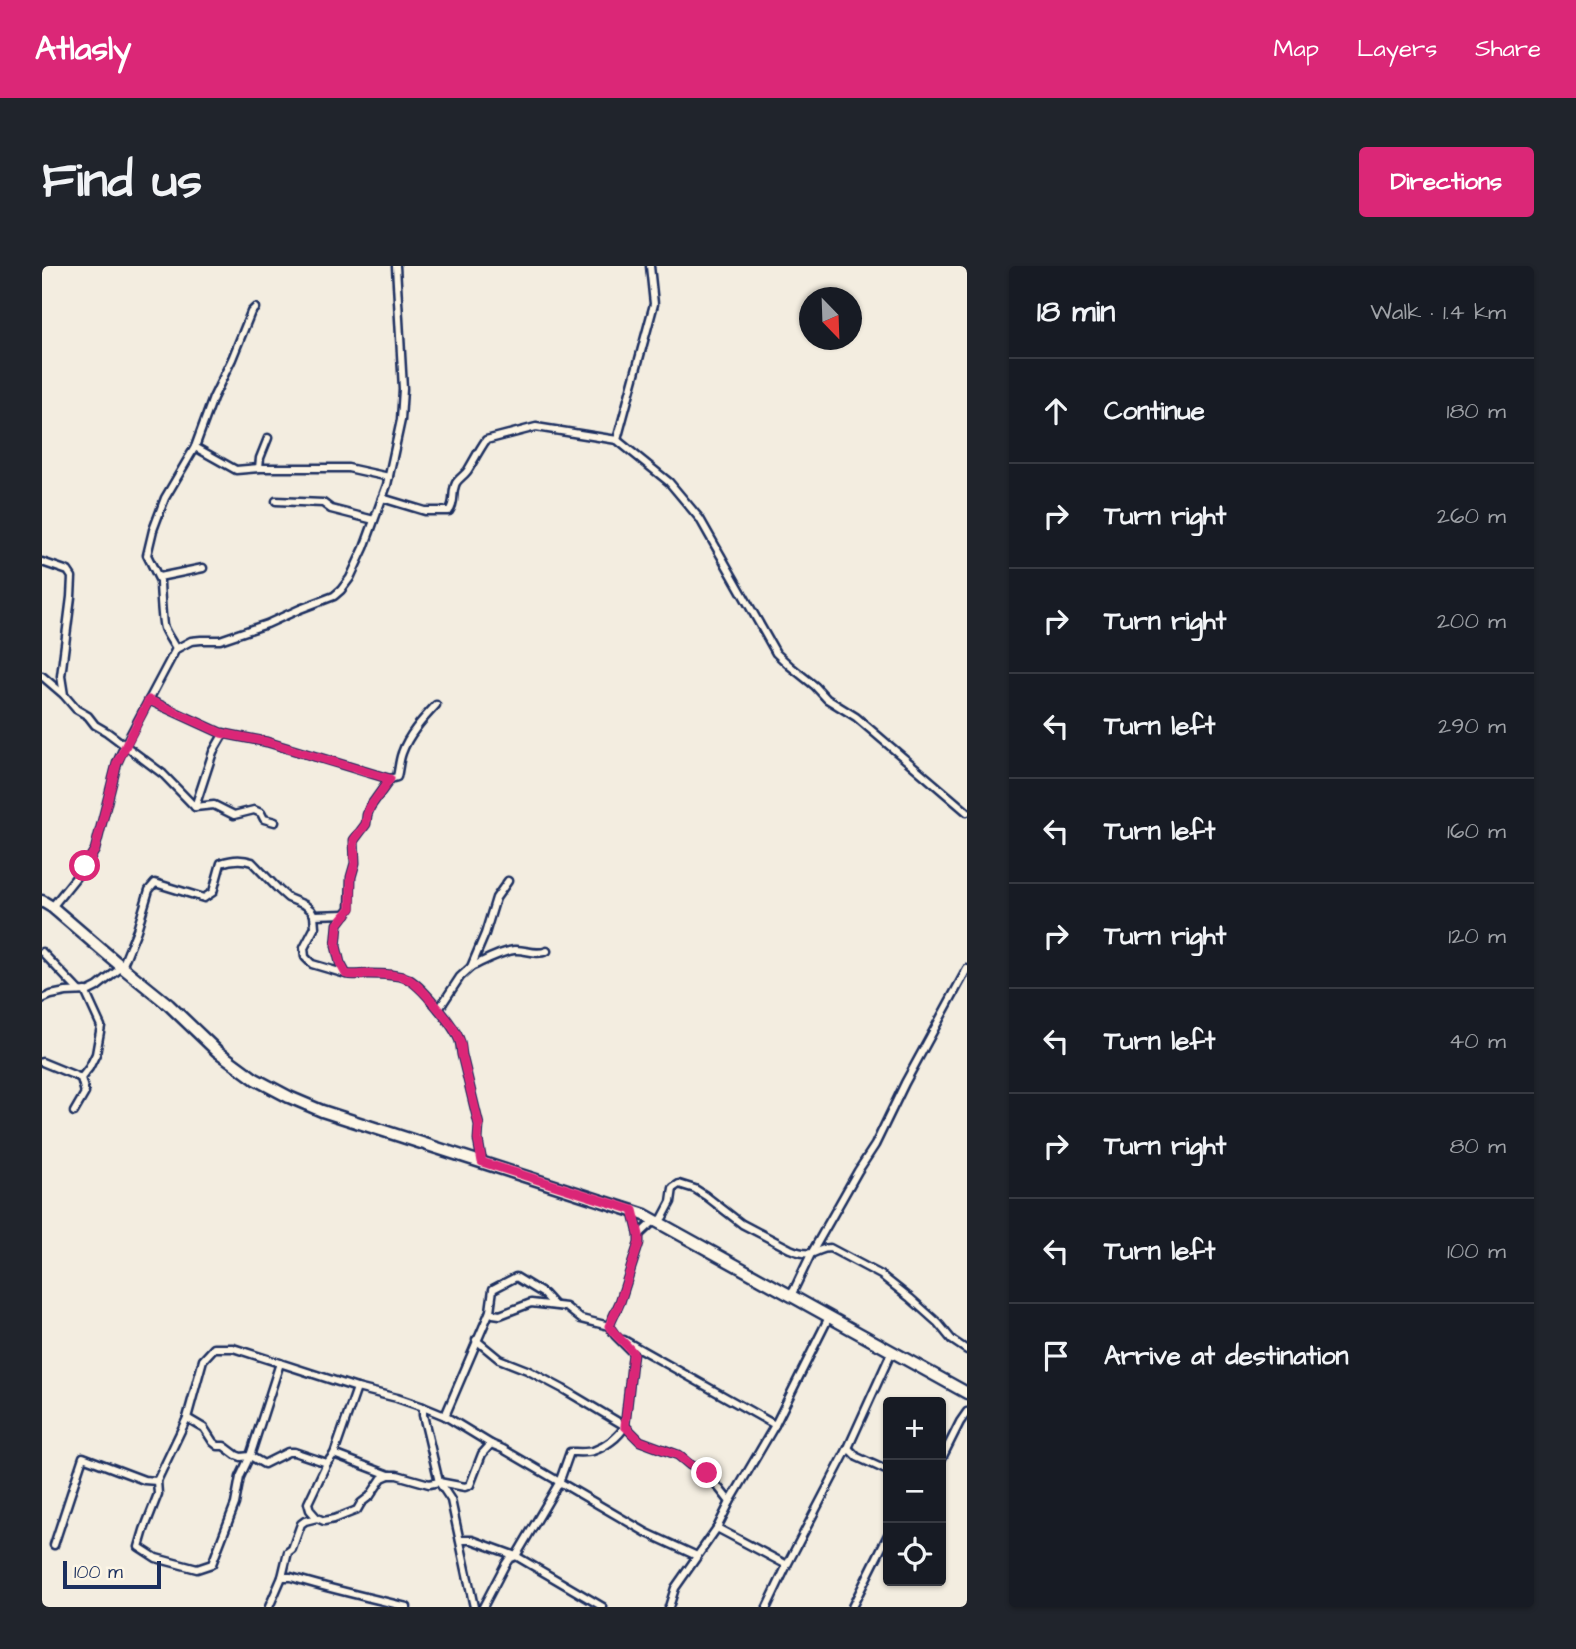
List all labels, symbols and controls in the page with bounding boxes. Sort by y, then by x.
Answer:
text: Atlasly [35,26,131,72]
text: Map [1274,32,1319,66]
text: Layers [1357,32,1437,66]
text: Share [1475,32,1541,66]
button: Directions [1359,147,1534,217]
text: Find us [42,148,202,216]
north arrow [799,287,862,350]
text: 18 min [1037,291,1115,333]
text: Walk · 1.4 km [1370,296,1506,328]
icon: ahead [1037,392,1075,430]
text: Continue [1104,393,1205,429]
text: 180 m [1447,395,1506,427]
icon: right [1037,497,1075,535]
text: Turn right [1104,498,1226,534]
text: 260 m [1437,500,1506,532]
icon: right [1037,602,1075,640]
text: Turn right [1104,603,1226,639]
text: 200 m [1437,605,1506,637]
icon: left [1037,707,1075,745]
text: Turn left [1104,708,1215,744]
text: 290 m [1438,710,1506,742]
icon: left [1037,812,1075,850]
text: Turn left [1104,813,1215,849]
text: 160 m [1447,815,1506,847]
route start [69,850,100,881]
icon: right [1037,917,1075,955]
text: Turn right [1104,918,1226,954]
text: 120 m [1448,920,1506,952]
icon: left [1037,1022,1075,1060]
text: Turn left [1104,1023,1215,1059]
text: 40 m [1449,1025,1506,1057]
icon: right [1037,1127,1075,1165]
text: Turn right [1104,1128,1226,1164]
text: 80 m [1449,1130,1506,1162]
icon: left [1037,1232,1075,1270]
text: Turn left [1104,1233,1215,1269]
text: 100 m [1447,1235,1506,1267]
icon: arrive [1037,1337,1075,1375]
text: Arrive at destination [1104,1338,1349,1374]
map controls [883,1397,946,1586]
button: + [883,1397,946,1460]
route end [691,1457,722,1488]
button: − [883,1460,946,1523]
button: locate [883,1523,946,1586]
scale bar [63,1558,161,1590]
text: 100 m [74,1559,123,1586]

